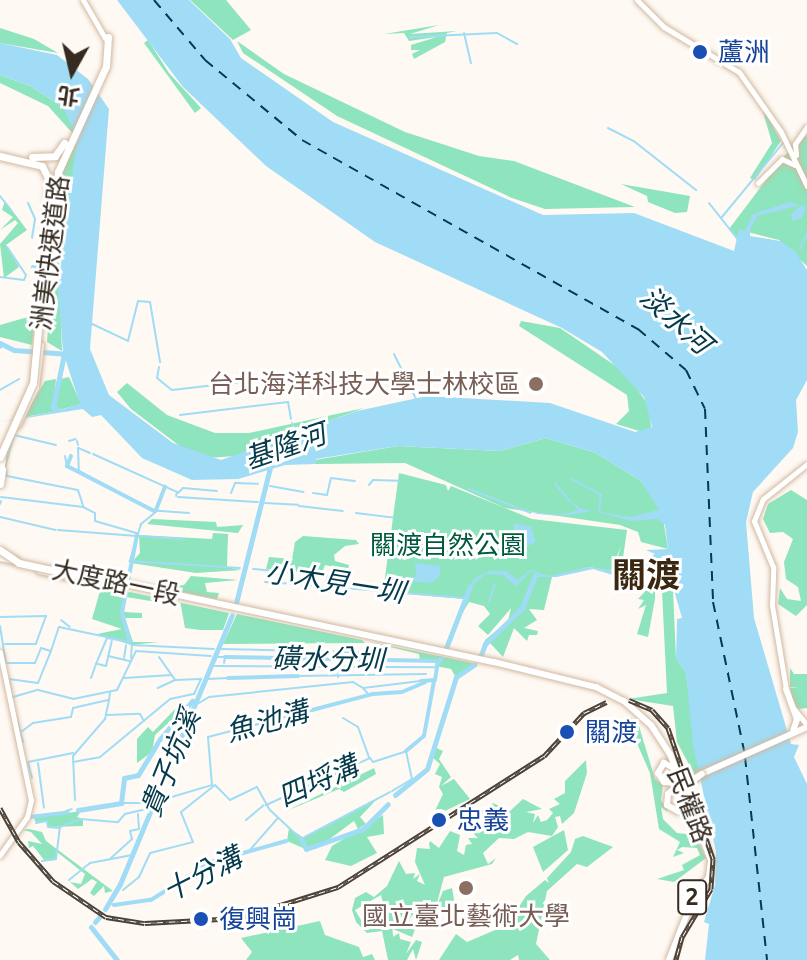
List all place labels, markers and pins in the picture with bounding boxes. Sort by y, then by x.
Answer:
place label: 蘆洲 [718,36,770,68]
marker: 蘆洲 [689,41,711,63]
place label: 台北海洋科技大學士林校區 [208,368,520,400]
marker: 台北海洋科技大學士林校區 [527,375,545,393]
place label: 關渡 [585,716,637,748]
marker: 關渡 [556,721,578,743]
place label: 忠義 [457,804,509,836]
marker: 忠義 [428,809,450,831]
marker: 國立臺北藝術大學 [457,879,475,897]
place label: 國立臺北藝術大學 [362,900,570,932]
place label: 復興崗 [219,903,297,935]
marker: 復興崗 [190,908,212,930]

